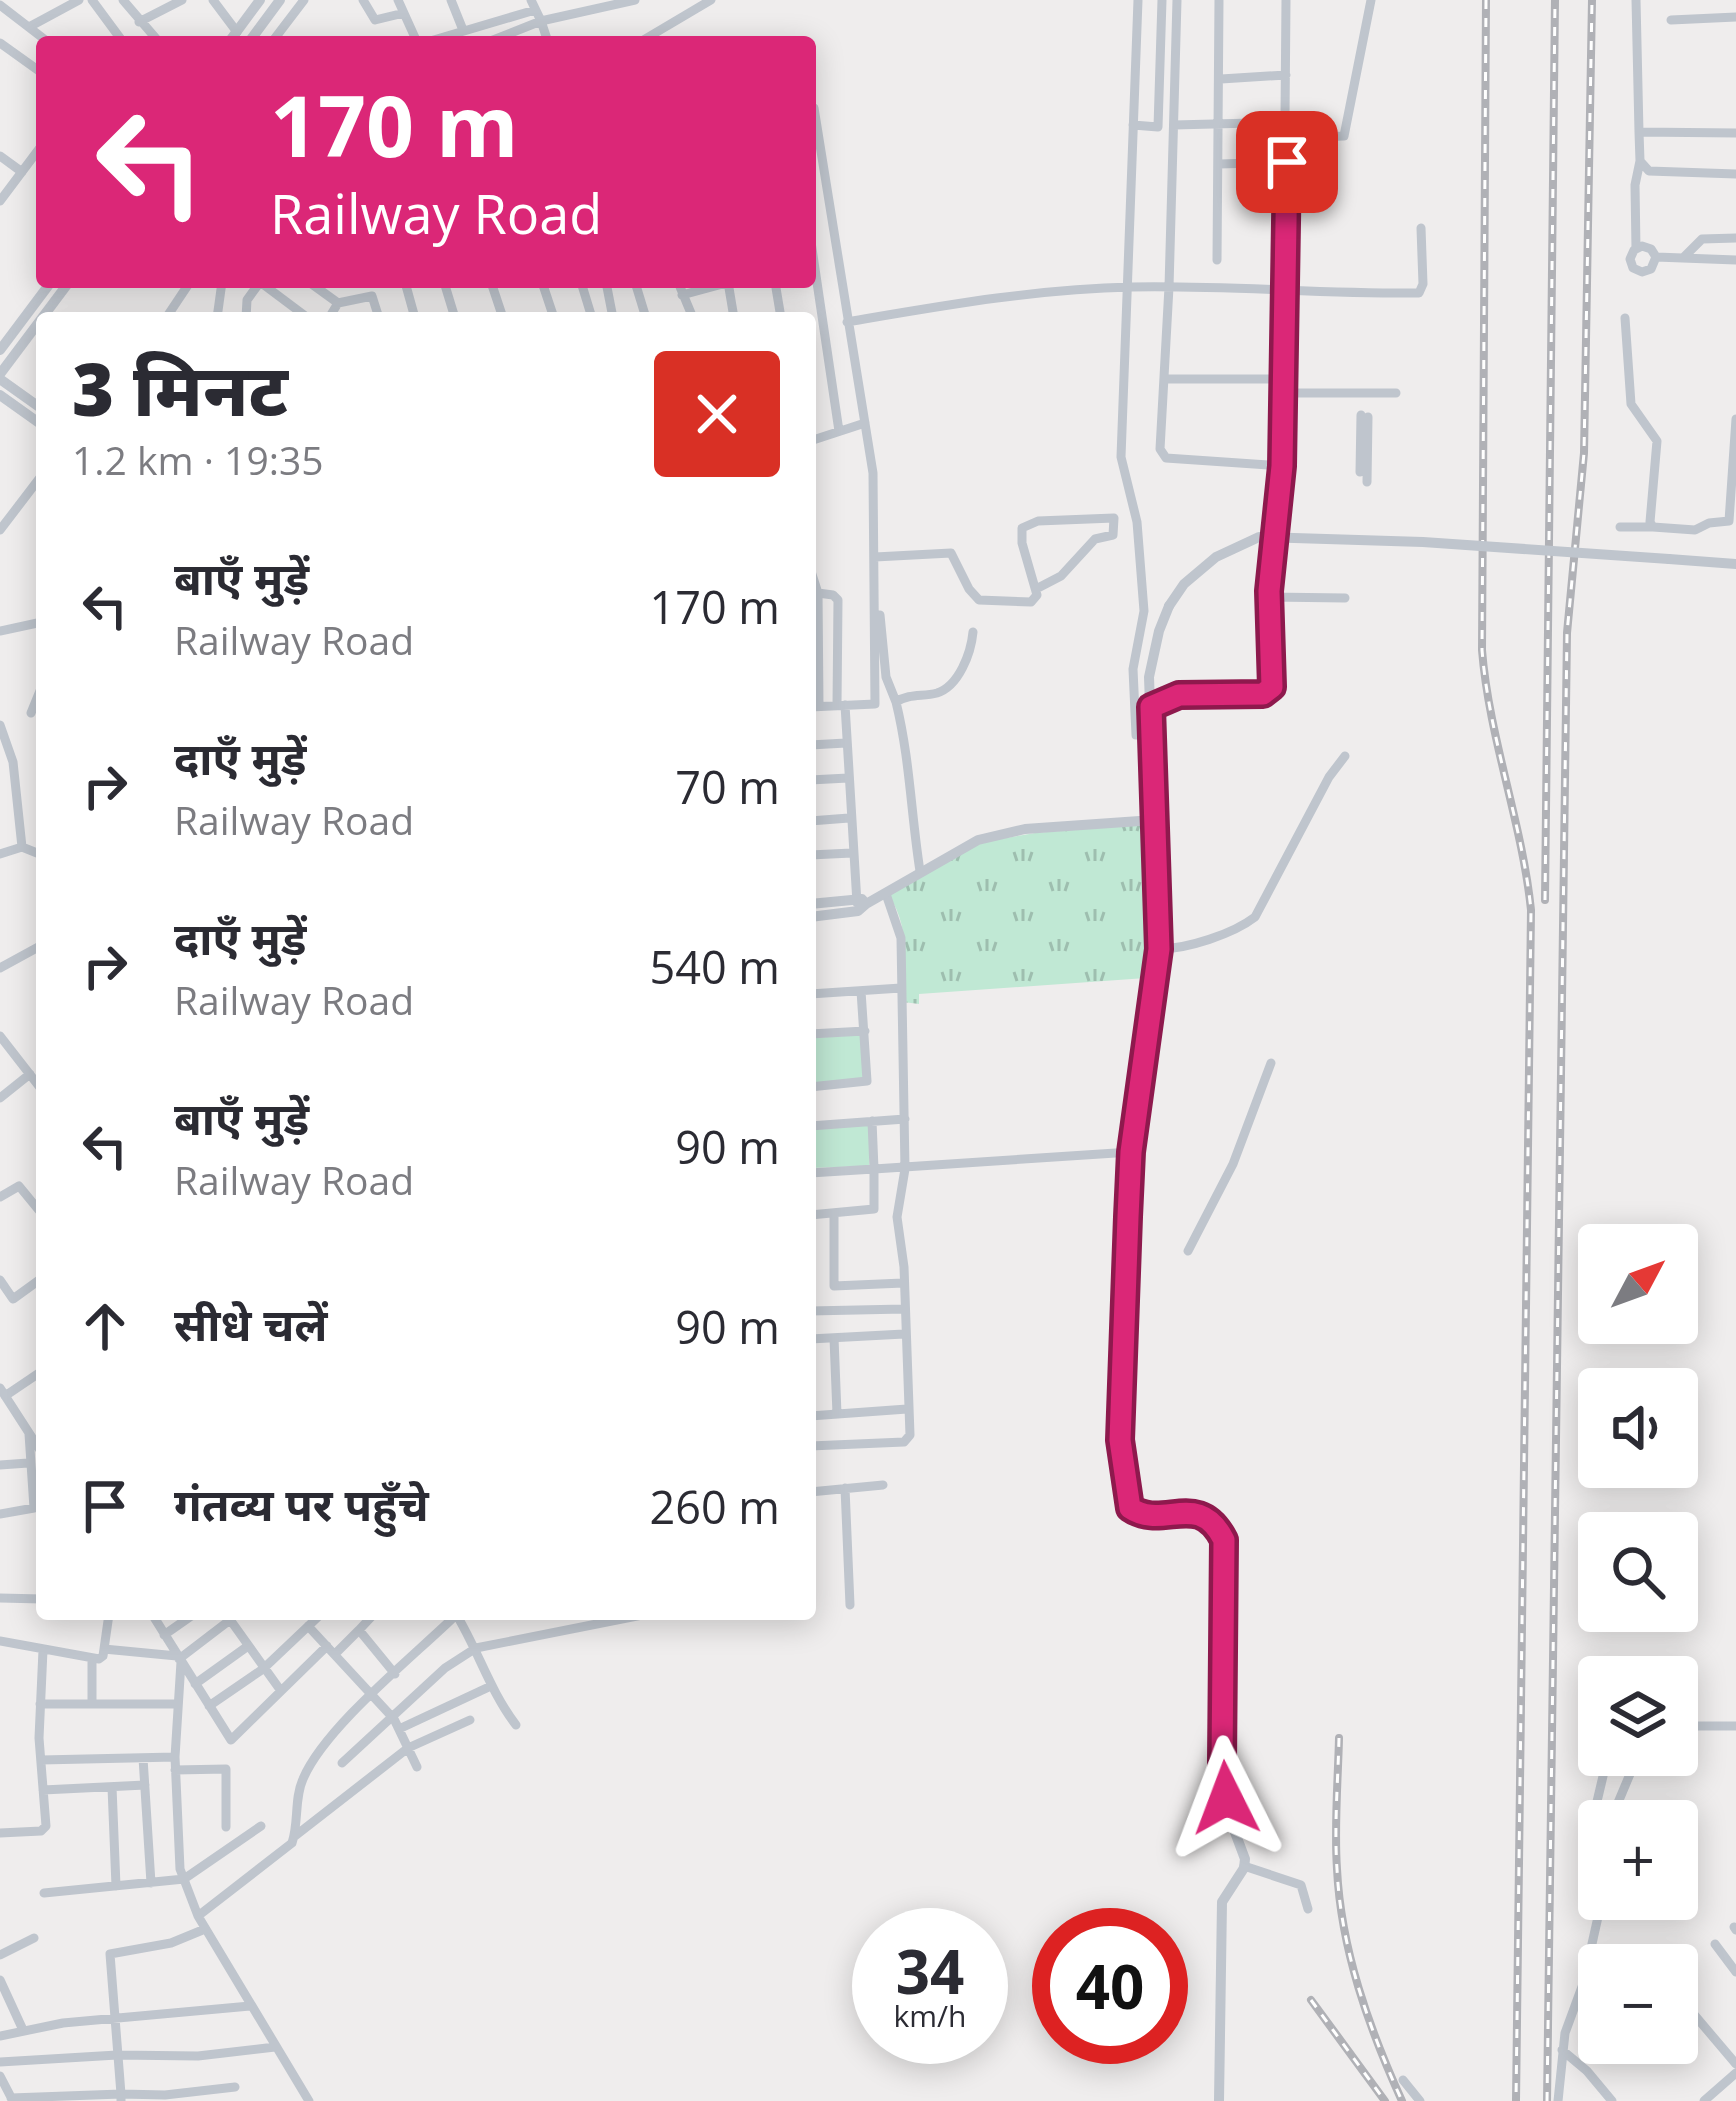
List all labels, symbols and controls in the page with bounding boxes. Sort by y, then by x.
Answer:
text: 170 m [270,67,518,182]
icon: left [72,84,228,240]
pin [1236,111,1338,213]
icon: arrive [1254,129,1320,195]
text: Railway Road [270,176,602,250]
text: 3 मिनट [72,339,288,437]
button: close [654,351,780,477]
text: 1.2 km · 19:35 [72,433,324,486]
text: बाएँ मुड़ें [174,547,309,608]
icon: left [72,573,138,639]
text: 170 m [649,576,780,637]
text: Railway Road [174,613,414,666]
text: दाएँ मुड़ें [174,727,307,788]
icon: right [72,753,138,819]
text: 70 m [675,756,780,817]
text: Railway Road [174,793,414,846]
text: दाएँ मुड़ें [174,907,307,968]
icon: right [72,933,138,999]
text: 540 m [649,936,780,997]
text: Railway Road [174,973,414,1026]
text: बाएँ मुड़ें [174,1087,309,1148]
icon: left [72,1113,138,1179]
text: 90 m [675,1116,780,1177]
text: Railway Road [174,1153,414,1206]
north arrow [1578,1224,1698,1344]
map controls [1578,1224,1698,2064]
icon: ahead [72,1293,138,1359]
text: सीधे चलें [174,1293,328,1354]
text: 90 m [675,1296,780,1357]
button: sound [1578,1368,1698,1488]
icon: arrive [72,1473,138,1539]
text: गंतव्य पर पहुँचे [174,1473,429,1534]
text: 260 m [649,1476,780,1537]
button: search [1578,1512,1698,1632]
button: layers [1578,1656,1698,1776]
position arrow [1163,1735,1289,1861]
button: + [1578,1800,1698,1920]
speed limit sign: 40 [1032,1908,1188,2064]
text: 34 [896,1930,964,2012]
button: − [1578,1944,1698,2064]
text: km/h [894,1995,966,2036]

